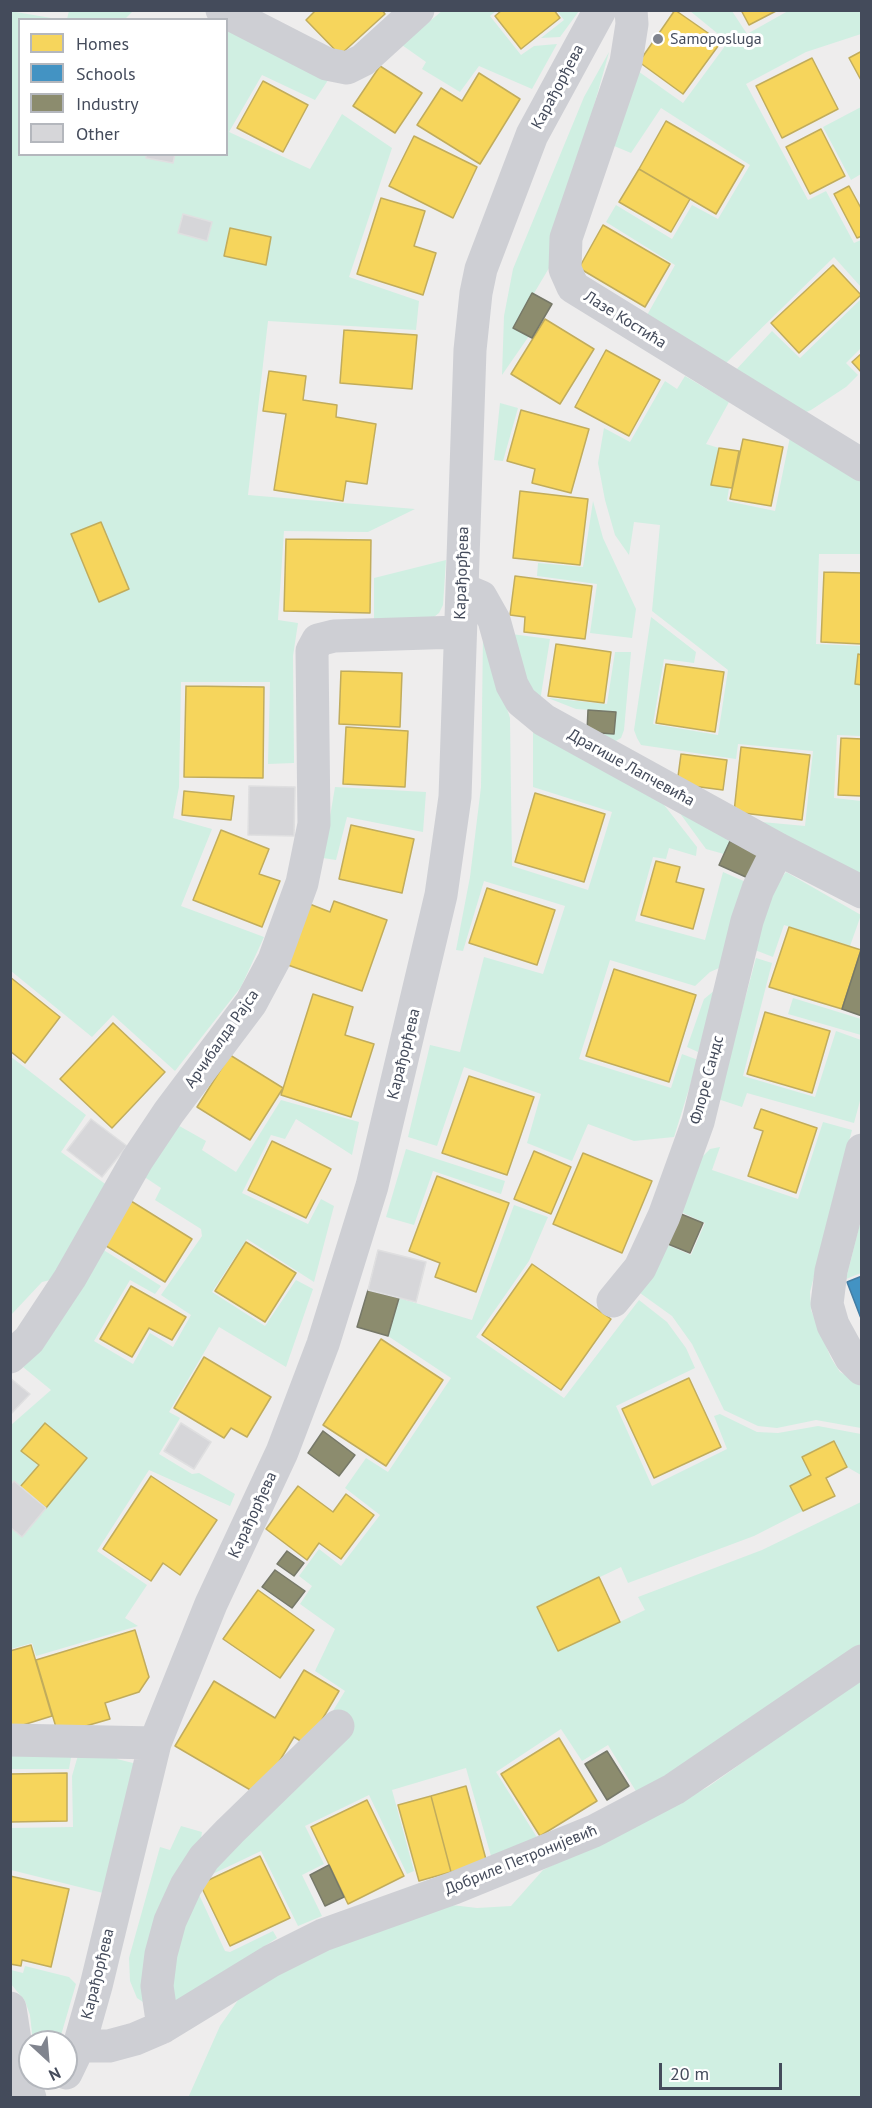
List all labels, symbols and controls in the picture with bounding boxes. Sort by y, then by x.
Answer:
legend [18,18,228,156]
place label: Samoposluga [670,29,762,49]
text: Homes [76,32,129,55]
marker: Samoposluga [651,32,665,46]
street label: Карађорђева [528,41,588,133]
text: Schools [76,62,136,85]
text: Industry [76,92,139,115]
text: Other [76,122,120,145]
street label: Лазе Костића [580,287,670,353]
street label: Карађорђева [451,526,473,620]
street label: Драгише Лапчевића [564,725,698,811]
street label: Арчибалда Рајса [181,986,263,1092]
street label: Карађорђева [383,1007,425,1101]
street label: Флоре Сандс [686,1033,728,1127]
street label: Карађорђева [225,1469,281,1561]
street label: Добриле Петронијевић [442,1821,600,1899]
street label: Карађорђева [77,1927,119,2021]
north arrow [18,2030,78,2090]
scale bar [662,2051,785,2089]
text: 20 m [670,2062,709,2085]
text: N [46,2063,64,2086]

